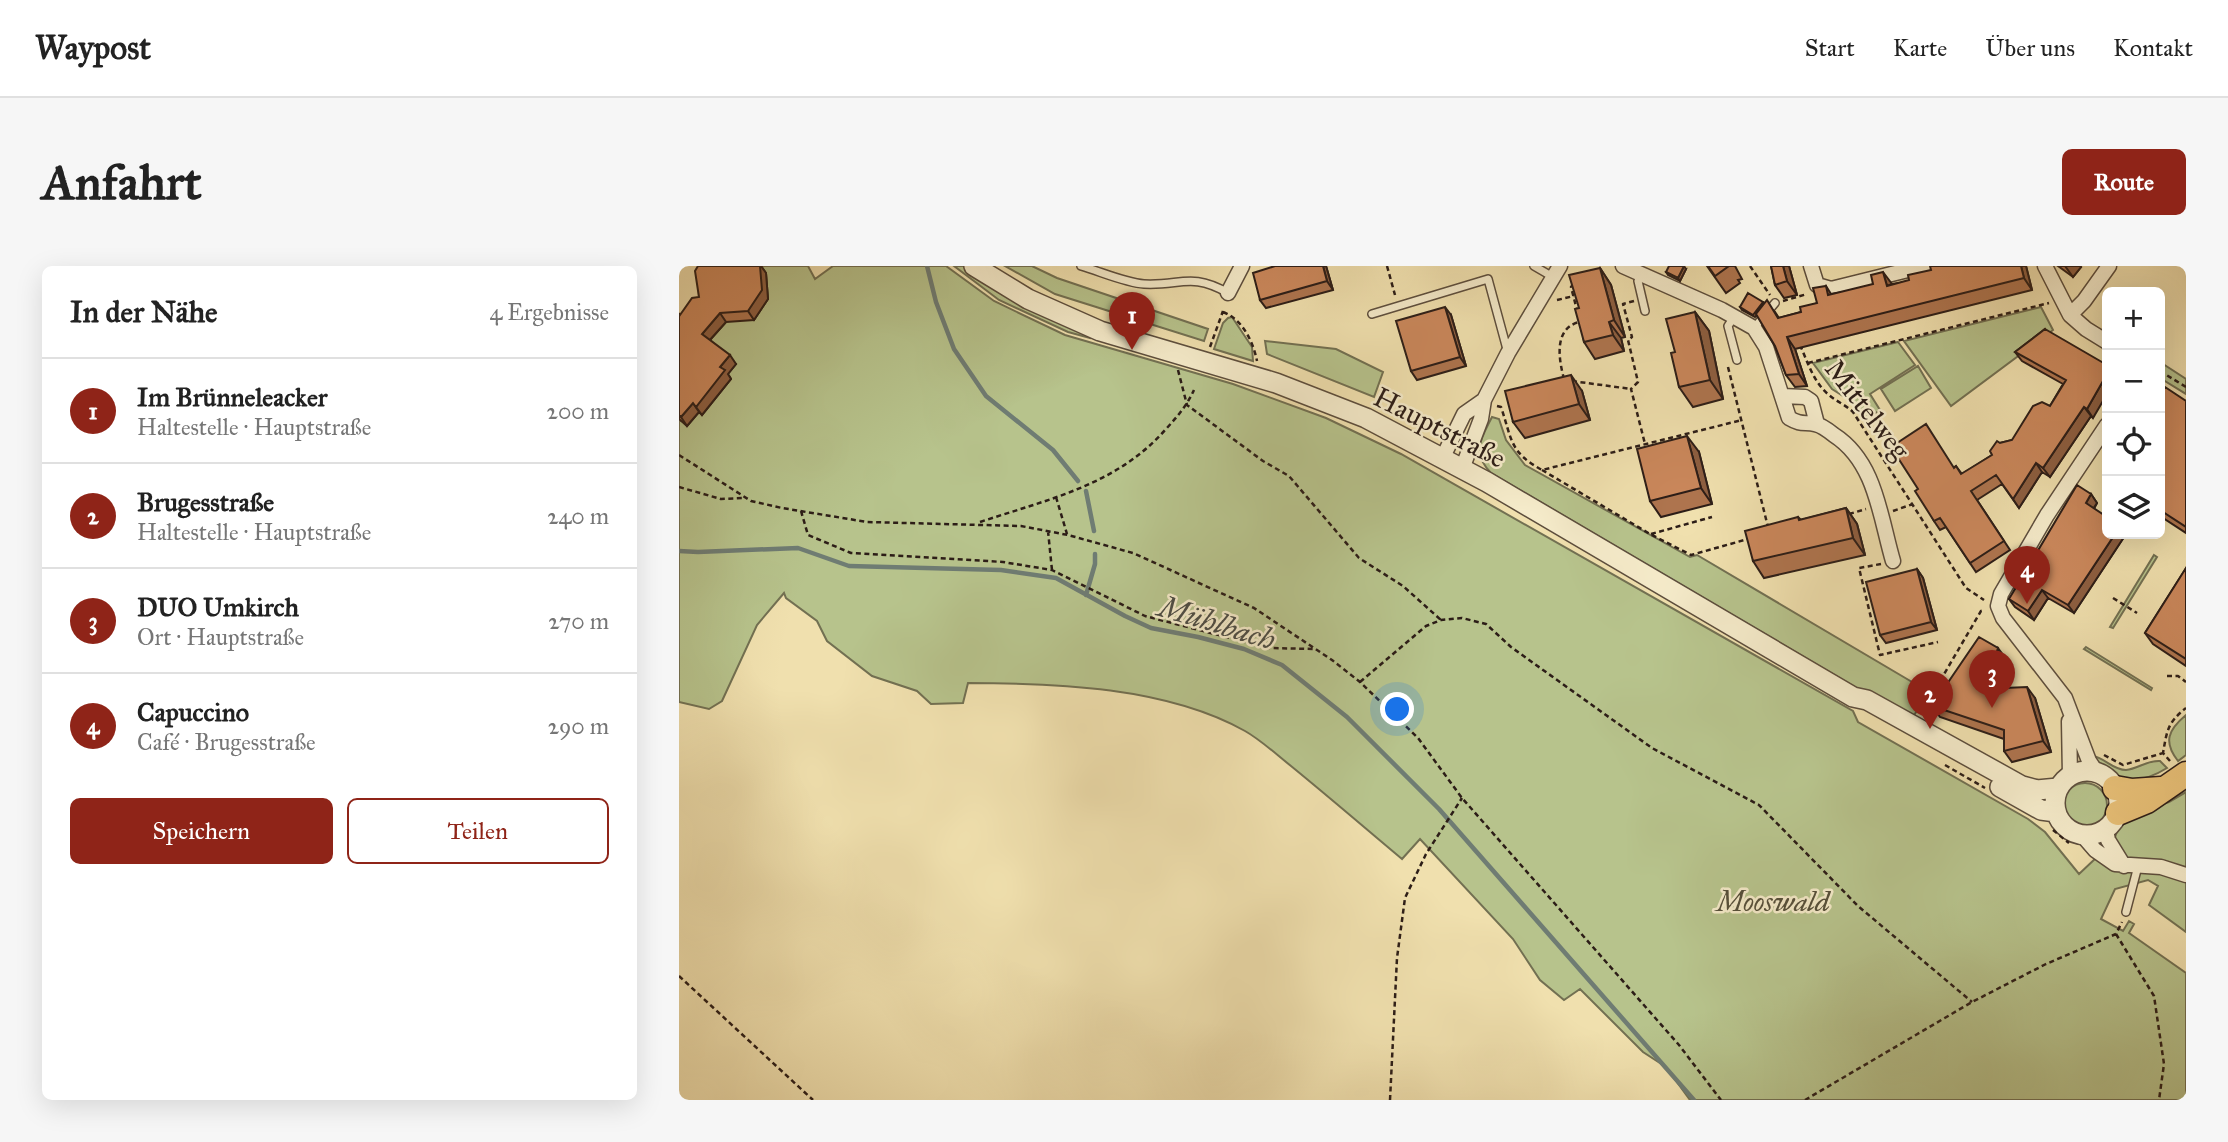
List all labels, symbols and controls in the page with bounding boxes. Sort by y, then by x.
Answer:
text: Waypost [35,28,151,68]
text: Start [1805,33,1855,63]
text: Karte [1893,33,1947,63]
text: Über uns [1985,33,2075,63]
text: Kontakt [2113,33,2193,63]
button: Route [2062,149,2186,215]
text: Anfahrt [42,153,202,212]
map controls [2102,287,2165,539]
button: + [2102,287,2165,350]
pin: 1 [1109,292,1155,350]
text: In der Nähe [70,294,218,330]
text: 4 Ergebnisse [490,298,609,326]
button: − [2102,350,2165,413]
street label: Mittelweg [1817,352,1918,467]
street label: Hauptstraße [1368,379,1512,476]
text: Im Brünneleacker [137,381,328,413]
text: 1 [88,397,98,425]
text: 200 m [547,397,609,425]
text: Haltestelle · Hauptstraße [137,413,371,441]
button: locate [2102,413,2165,476]
button: layers [2102,476,2165,539]
text: Brugesstraße [137,486,274,518]
text: 2 [87,502,99,530]
text: 240 m [547,502,609,530]
text: Haltestelle · Hauptstraße [137,518,371,546]
pin: 4 [2004,546,2050,604]
water label: Mühlbach [1151,587,1280,658]
text: DUO Umkirch [137,591,299,623]
text: 3 [88,607,98,635]
text: 270 m [548,607,609,635]
text: Ort · Hauptstraße [137,623,304,651]
pin: 3 [1969,650,2015,708]
pin: 2 [1907,671,1953,729]
your location [1380,692,1414,726]
text: Capuccino [137,696,249,728]
text: 4 [87,712,99,740]
text: 290 m [548,712,609,740]
text: Café · Brugesstraße [137,728,316,756]
button: Speichern [70,798,333,864]
button: Teilen [347,798,609,864]
park label: Mooswald [1713,884,1832,919]

